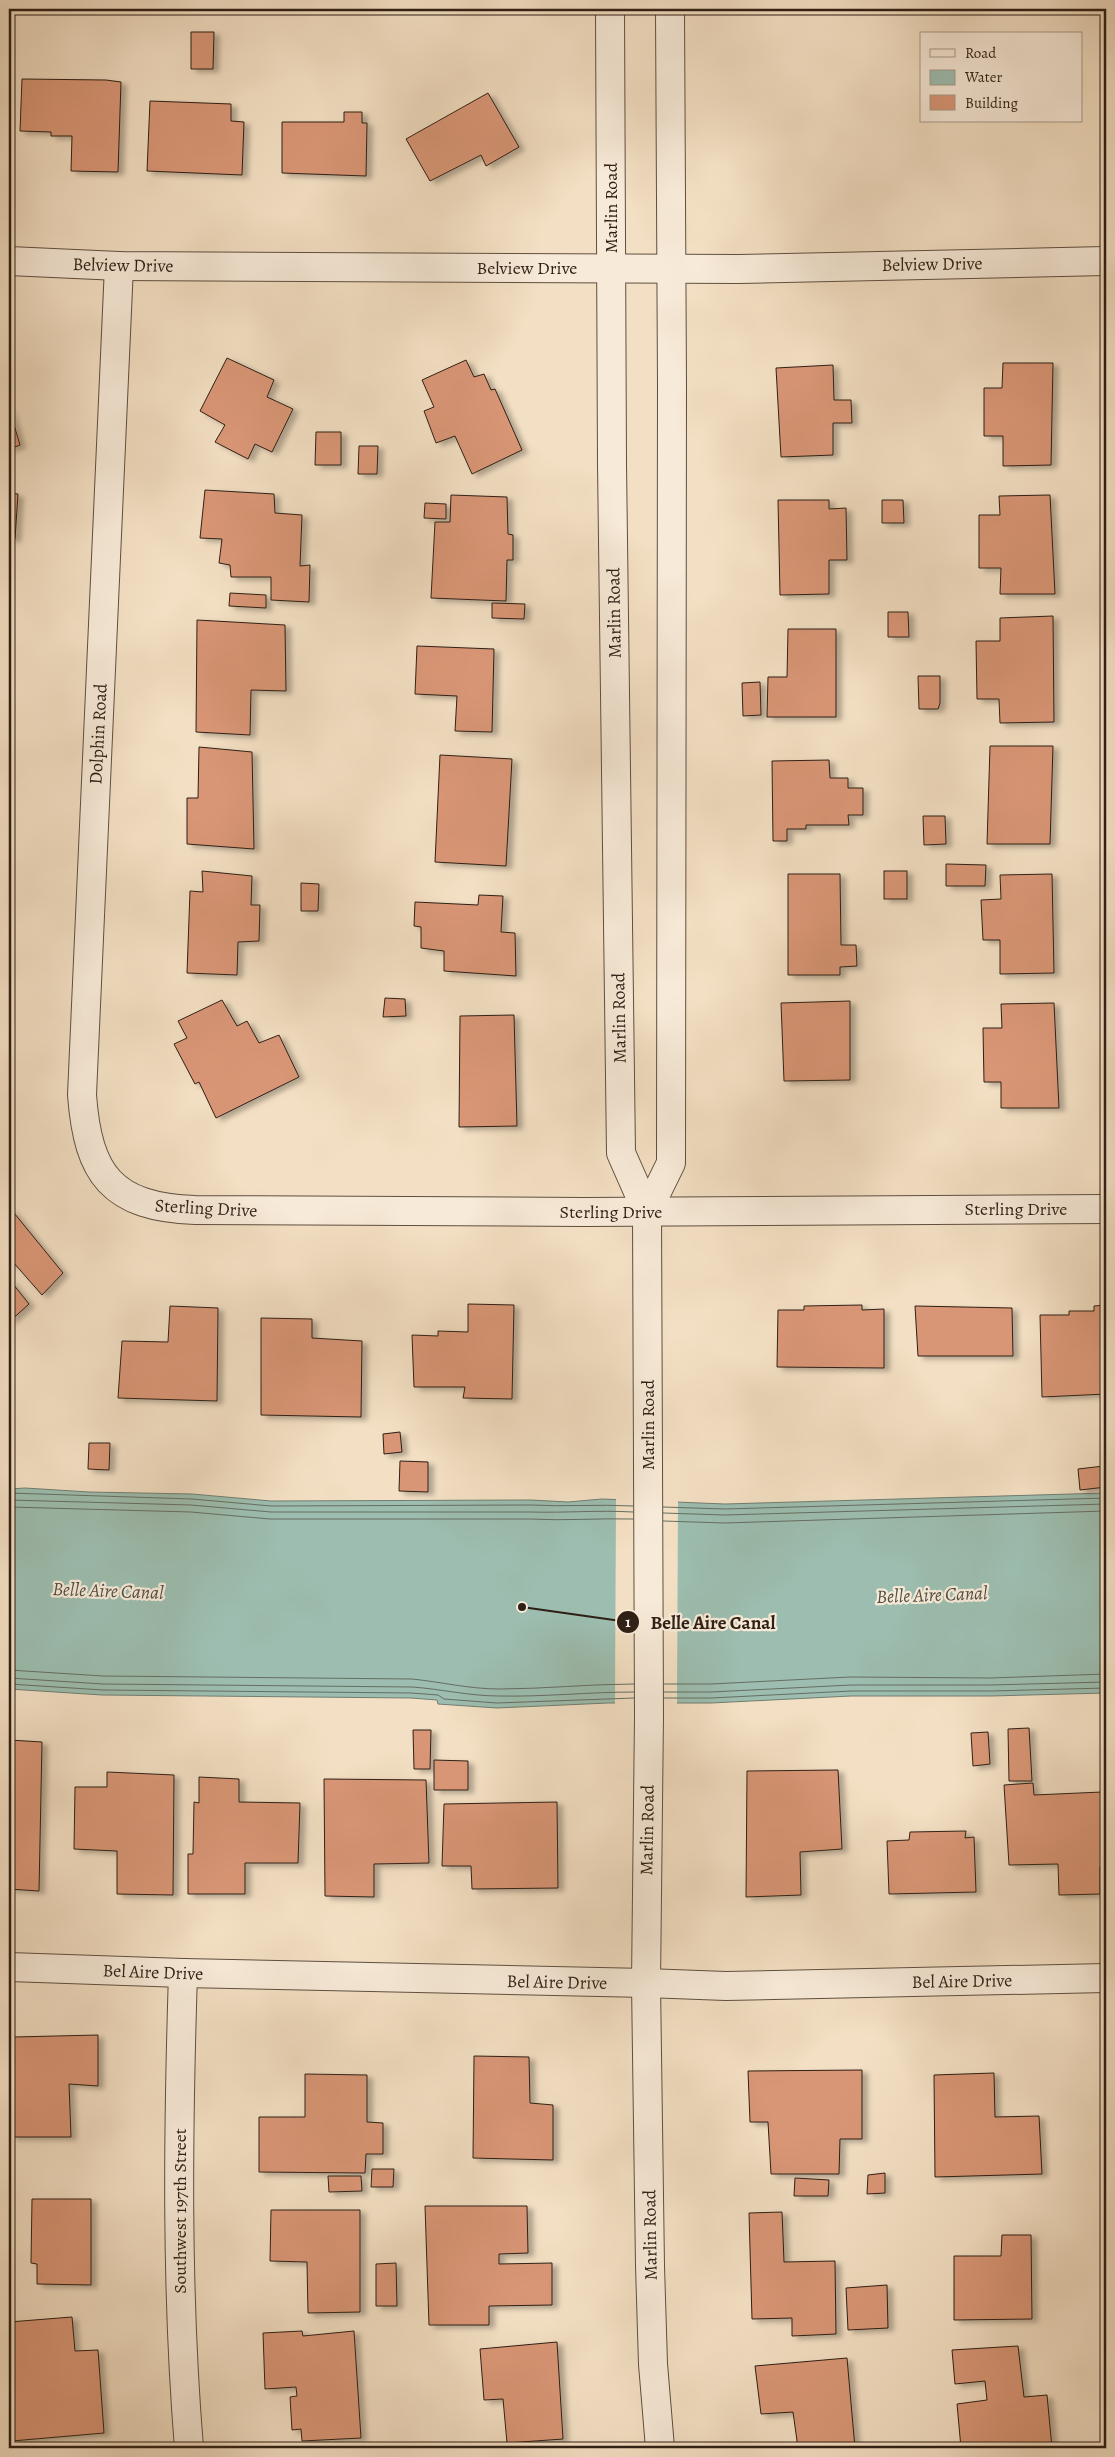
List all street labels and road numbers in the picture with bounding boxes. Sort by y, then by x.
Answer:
street label: Marlin Road [599,162,623,253]
street label: Belview Drive [881,251,983,277]
street label: Belview Drive [72,252,174,278]
street label: Belview Drive [477,256,577,280]
street label: Marlin Road [601,567,627,659]
street label: Dolphin Road [83,683,113,785]
street label: Marlin Road [606,972,632,1064]
street label: Sterling Drive [154,1193,258,1223]
street label: Sterling Drive [965,1197,1067,1221]
street label: Sterling Drive [560,1200,662,1224]
street label: Marlin Road [636,1379,660,1470]
street label: Marlin Road [634,1784,660,1876]
street label: Bel Aire Drive [102,1958,204,1986]
street label: Bel Aire Drive [912,1968,1012,1994]
street label: Bel Aire Drive [507,1969,607,1995]
street label: Southwest 197th Street [168,2128,192,2294]
street label: Marlin Road [637,2189,663,2281]

